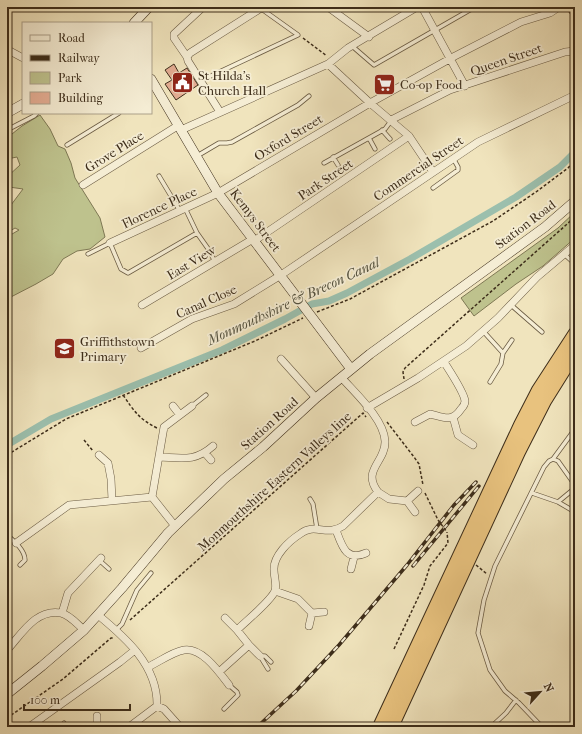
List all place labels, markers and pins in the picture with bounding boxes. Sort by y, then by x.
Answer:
place label: St Hilda's Church Hall [198,68,266,98]
public building icon: St Hilda's Church Hall [169,69,195,95]
supermarket icon: Co-op Food [372,71,398,97]
place label: Co-op Food [400,77,463,92]
place label: Griffithstown Primary [80,334,155,364]
school or university icon: Griffithstown Primary [51,335,77,361]

